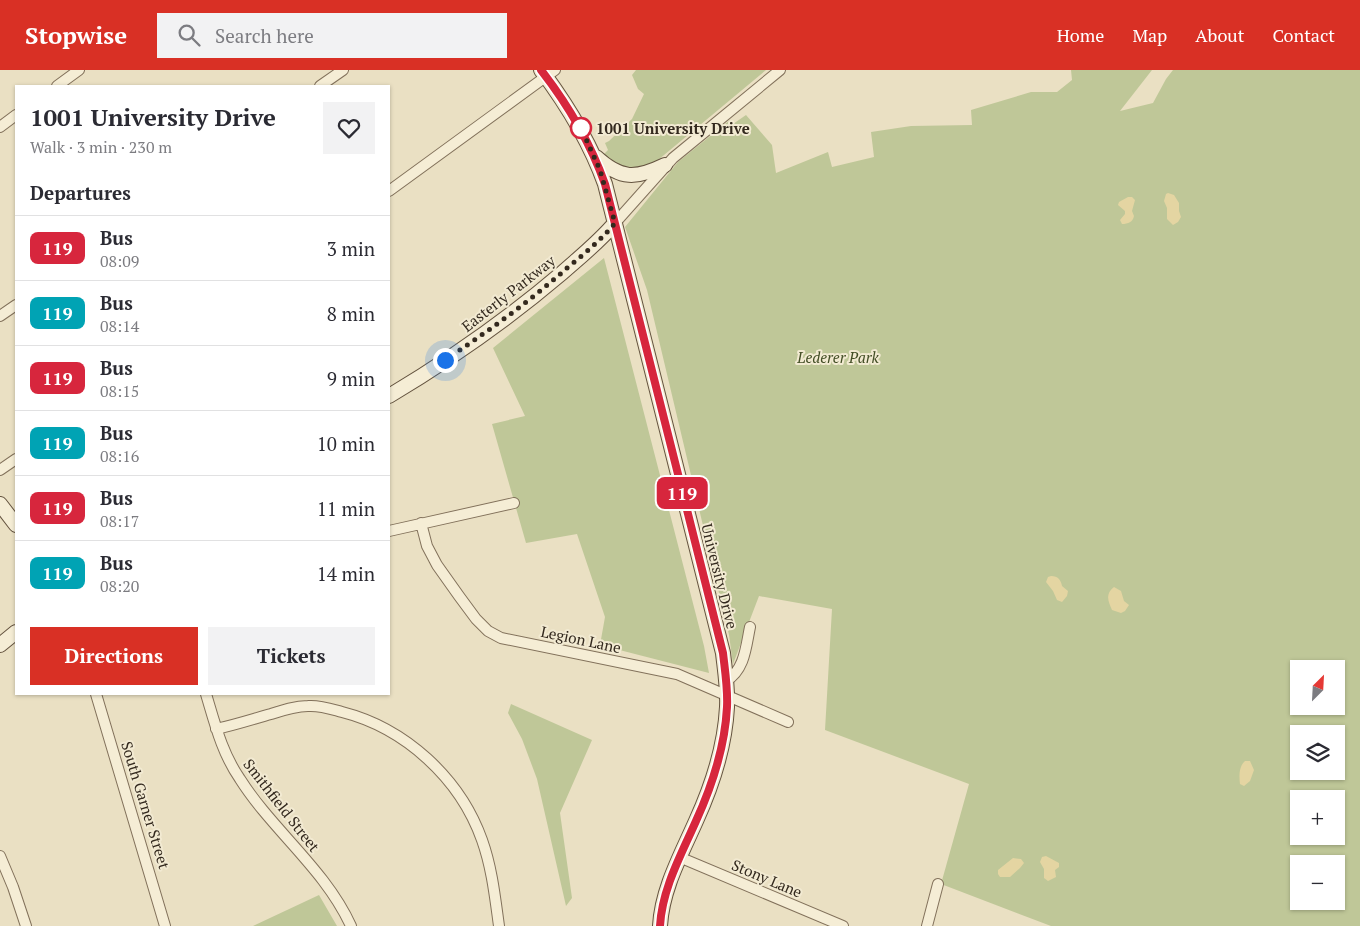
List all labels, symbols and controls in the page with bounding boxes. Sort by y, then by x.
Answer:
search box [157,13,507,58]
text: Stopwise [25,19,127,51]
icon: search [175,21,203,49]
text: Search here [215,23,314,48]
text: Home [1057,23,1104,47]
text: Map [1132,23,1167,47]
text: About [1195,23,1244,47]
text: Contact [1272,23,1335,47]
text: 1001 University Drive [30,101,276,133]
button: heart [323,102,375,154]
marker: 1001 University Drive [570,117,592,139]
place label: 1001 University Drive [596,118,750,138]
text: Walk · 3 min · 230 m [30,136,172,158]
text: Departures [30,180,131,205]
text: Bus [100,225,133,250]
text: 119 [42,236,73,260]
text: 3 min [327,236,375,261]
text: 08:09 [100,250,139,272]
street label: Easterly Parkway [457,250,559,336]
text: Bus [100,290,133,315]
text: 119 [42,301,73,325]
text: 8 min [327,301,375,326]
text: 08:14 [100,315,139,337]
park label: Lederer Park [796,347,879,367]
your location [433,348,458,373]
text: Bus [100,355,133,380]
text: 119 [42,366,73,390]
text: 9 min [327,366,375,391]
text: 08:15 [100,380,139,402]
text: Bus [100,420,133,445]
text: 119 [42,431,73,455]
text: 10 min [317,431,375,456]
text: 08:16 [100,445,139,467]
line badge: 119 [653,477,711,509]
text: 119 [667,481,697,505]
text: Bus [100,485,133,510]
text: 119 [42,496,73,520]
text: 11 min [317,496,375,521]
text: 08:17 [100,510,139,532]
street label: University Drive [697,521,743,631]
text: Bus [100,550,133,575]
text: 119 [42,561,73,585]
text: 14 min [317,561,375,586]
text: 08:20 [100,575,139,597]
street label: Legion Lane [539,621,623,657]
button: Directions [30,627,198,685]
button: Tickets [208,627,375,685]
north arrow [1290,660,1345,715]
map controls [1290,660,1345,910]
button: layers [1290,725,1345,780]
street label: South Garner Street [117,739,175,872]
street label: Smithfield Street [239,754,325,856]
button: + [1290,790,1345,845]
street label: Stony Lane [729,854,805,902]
button: − [1290,855,1345,910]

